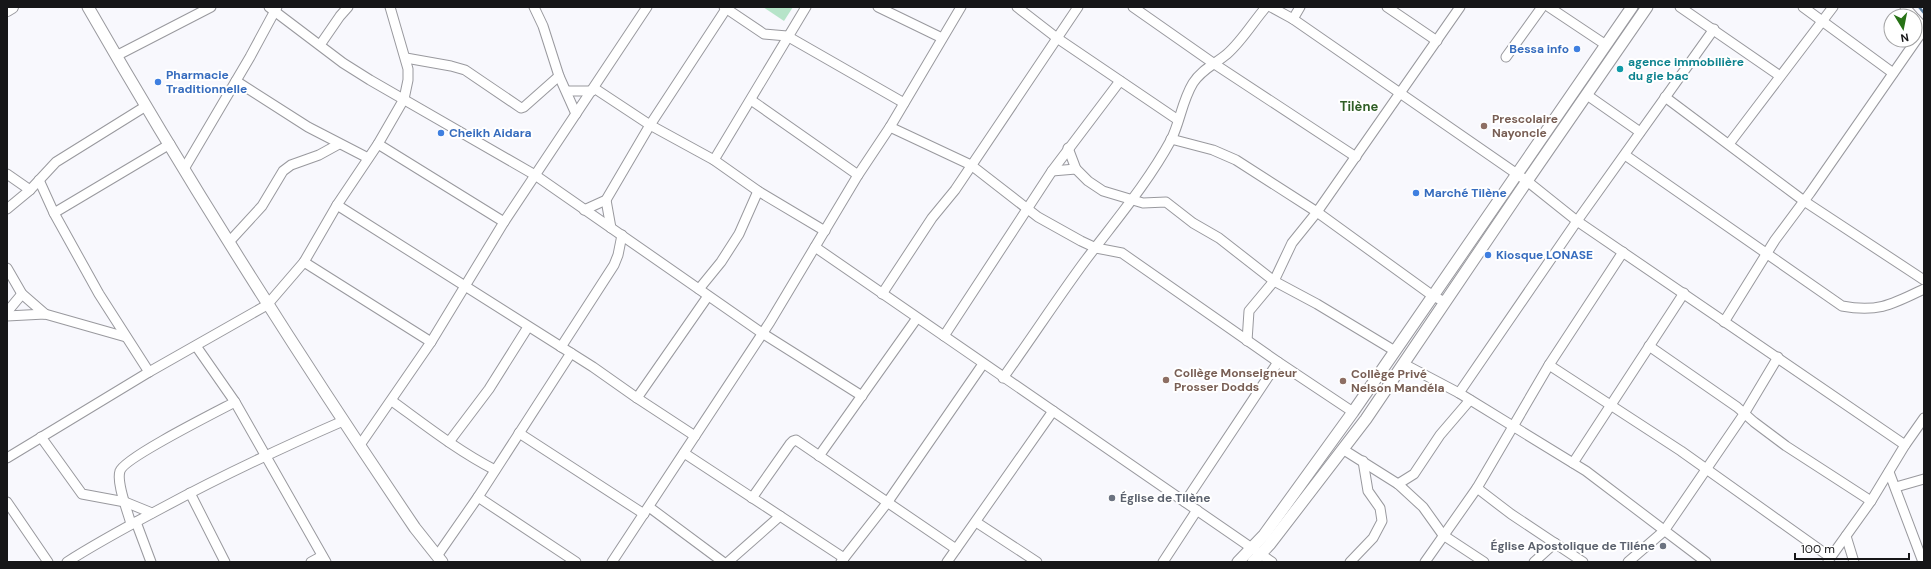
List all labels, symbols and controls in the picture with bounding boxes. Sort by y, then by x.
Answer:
north arrow [1883,8,1923,48]
text: N [1900,30,1910,45]
place label: Bessa info [1509,41,1569,57]
marker: Bessa info [1572,44,1582,54]
place label: agence immobilière du gie bac [1628,54,1744,84]
marker: agence immobilière du gie bac [1615,64,1625,74]
place label: Pharmacie Traditionnelle [166,67,247,97]
marker: Pharmacie Traditionnelle [153,77,163,87]
district label: Tilène [1340,98,1378,115]
place label: Prescolaire Nayoncle [1492,111,1558,141]
marker: Prescolaire Nayoncle [1479,121,1489,131]
place label: Cheikh Aidara [449,125,532,141]
marker: Cheikh Aidara [436,128,446,138]
place label: Marché Tilène [1424,185,1507,201]
marker: Marché Tilène [1411,188,1421,198]
place label: Kiosque LONASE [1496,247,1593,263]
marker: Kiosque LONASE [1483,250,1493,260]
place label: Collège Monseigneur Prosser Dodds [1174,365,1297,395]
place label: Collège Privé Nelson Mandéla [1351,366,1445,396]
marker: Collège Monseigneur Prosser Dodds [1161,375,1171,385]
marker: Collège Privé Nelson Mandéla [1338,376,1348,386]
place label: Église de Tilène [1120,490,1210,506]
marker: Église de Tilène [1107,493,1117,503]
scale bar [1795,535,1909,561]
place label: Église Apostolique de Tiléne [1490,538,1655,554]
marker: Église Apostolique de Tiléne [1658,541,1668,551]
text: 100 m [1801,541,1835,557]

